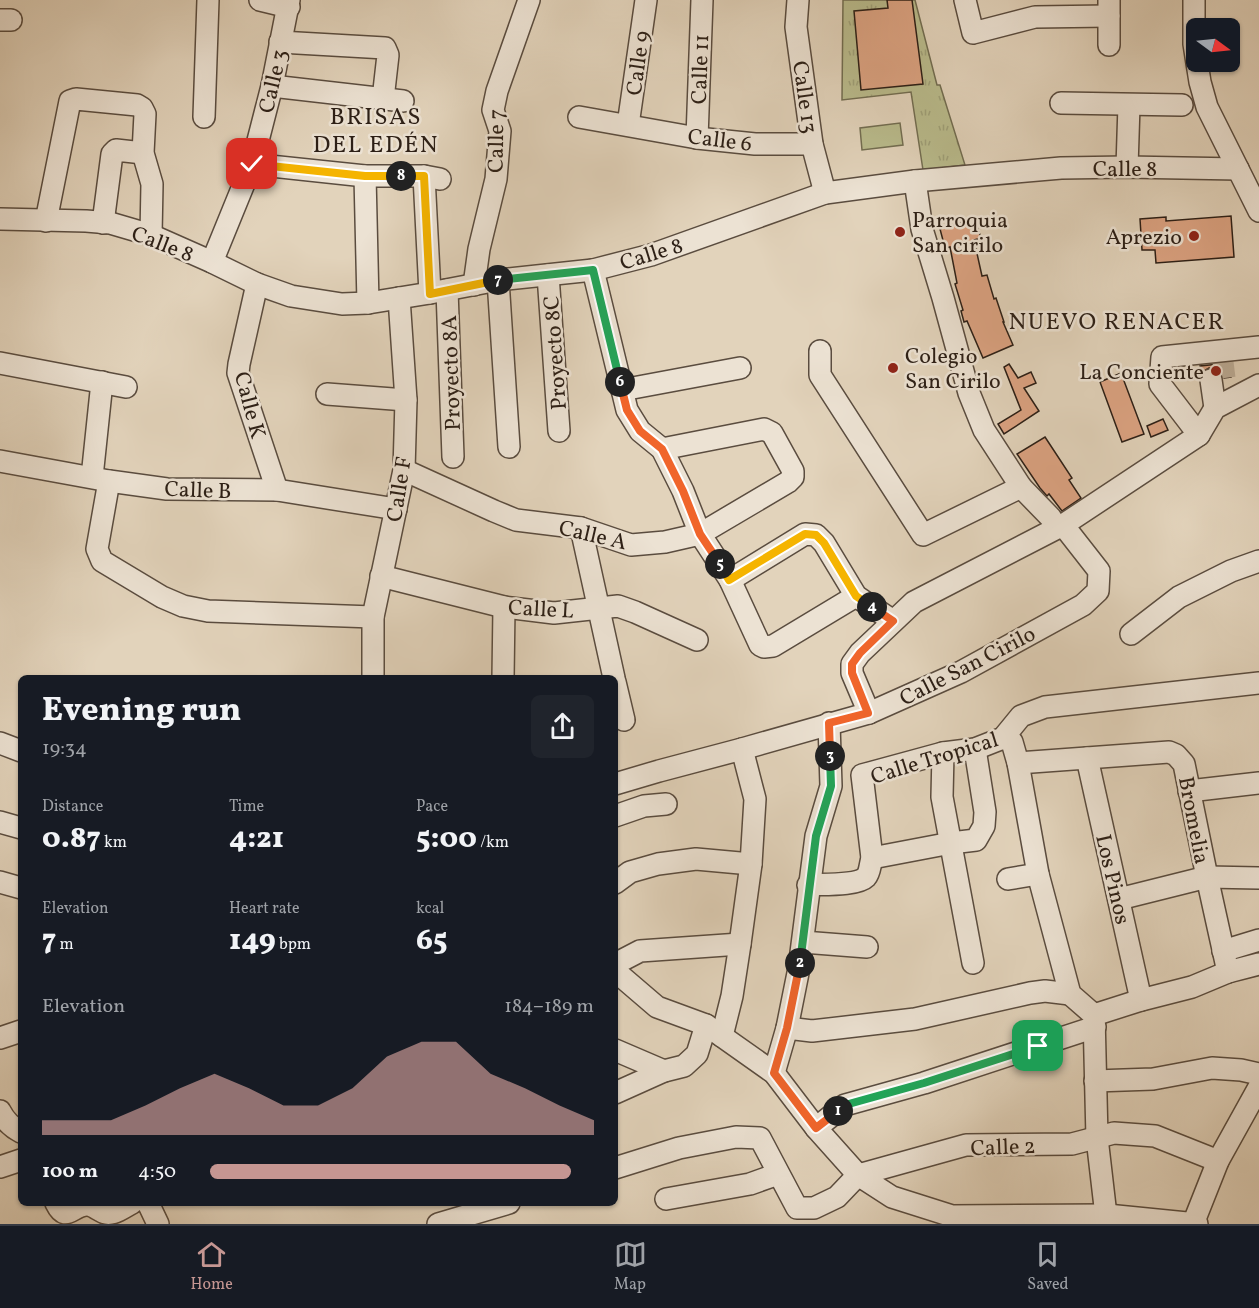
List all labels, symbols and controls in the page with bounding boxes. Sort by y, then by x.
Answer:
north arrow [1186,18,1240,72]
map controls [1186,18,1240,72]
street label: Calle 9 [620,29,659,98]
street label: Calle 11 [685,33,718,105]
street label: Calle 3 [252,47,297,117]
street label: Calle 13 [783,59,824,136]
district label: BRISAS DEL EDÉN [313,101,439,163]
street label: Calle 7 [481,109,514,173]
street label: Calle 6 [686,122,754,161]
pin [226,138,277,189]
icon: check [235,147,268,180]
street label: Calle 8 [1093,155,1157,186]
pin: 8 [386,161,416,191]
text: 8 [397,165,405,187]
place label: Parroquia San cirilo [912,206,1008,262]
street label: Calle 8 [126,219,198,271]
place label: Aprezio [1106,223,1182,254]
marker: Parroquia San cirilo [893,225,907,239]
marker: Aprezio [1187,229,1201,243]
street label: Calle 8 [616,231,687,280]
pin: 7 [483,265,513,295]
text: 7 [494,269,502,291]
street label: Proyecto 8C [537,295,576,411]
district label: NUEVO RENACER [1009,306,1225,340]
street label: Proyecto 8A [435,315,470,431]
place label: Colegio San Cirilo [905,342,1001,398]
place label: La Conciente [1079,358,1204,389]
marker: Colegio San Cirilo [886,361,900,375]
marker: La Conciente [1209,364,1223,378]
pin: 6 [605,367,635,397]
street label: Calle K [225,369,272,443]
text: 6 [616,371,624,393]
street label: Calle F [380,455,421,524]
street label: Calle B [164,475,232,508]
street label: Calle A [555,514,629,559]
pin: 5 [705,549,735,579]
text: 5 [716,553,724,575]
pin: 4 [857,592,887,622]
street label: Calle L [507,593,574,628]
text: 4 [867,596,877,618]
street label: Calle San Cirilo [895,620,1042,715]
text: Evening run [42,689,241,735]
button: share [531,695,594,758]
street label: Calle Tropical [867,725,1002,794]
text: 19:34 [42,735,87,763]
pin: 3 [815,741,845,771]
text: 3 [826,745,834,767]
street label: Bromelia [1169,774,1216,867]
text: Distance [42,796,103,818]
text: Time [229,796,264,818]
text: Pace [416,796,448,818]
text: 0.87 [42,818,101,860]
text: 4:21 [229,818,284,860]
text: 5:00 [416,818,477,860]
street label: Los Pinos [1086,831,1137,928]
text: km [101,832,127,854]
text: /km [477,832,509,854]
text: Elevation [42,898,109,920]
text: Heart rate [229,898,300,920]
text: kcal [416,898,444,920]
text: 7 [42,920,56,962]
text: 149 [229,920,276,962]
text: 65 [416,920,447,962]
text: m [56,934,74,956]
text: bpm [276,934,311,956]
pin: 2 [785,948,815,978]
text: 2 [796,952,804,974]
text: Elevation [42,993,125,1021]
text: 184–189 m [504,993,594,1021]
pin [1012,1020,1063,1071]
icon: arrive [1021,1029,1054,1062]
pin: 1 [823,1096,853,1126]
text: 1 [835,1100,841,1122]
street label: Calle 2 [970,1132,1036,1165]
text: 100 m [42,1158,98,1186]
text: 4:50 [138,1158,176,1186]
tab: Home [190,1238,233,1296]
tab: Map [614,1238,647,1296]
tab: Saved [1027,1238,1069,1296]

